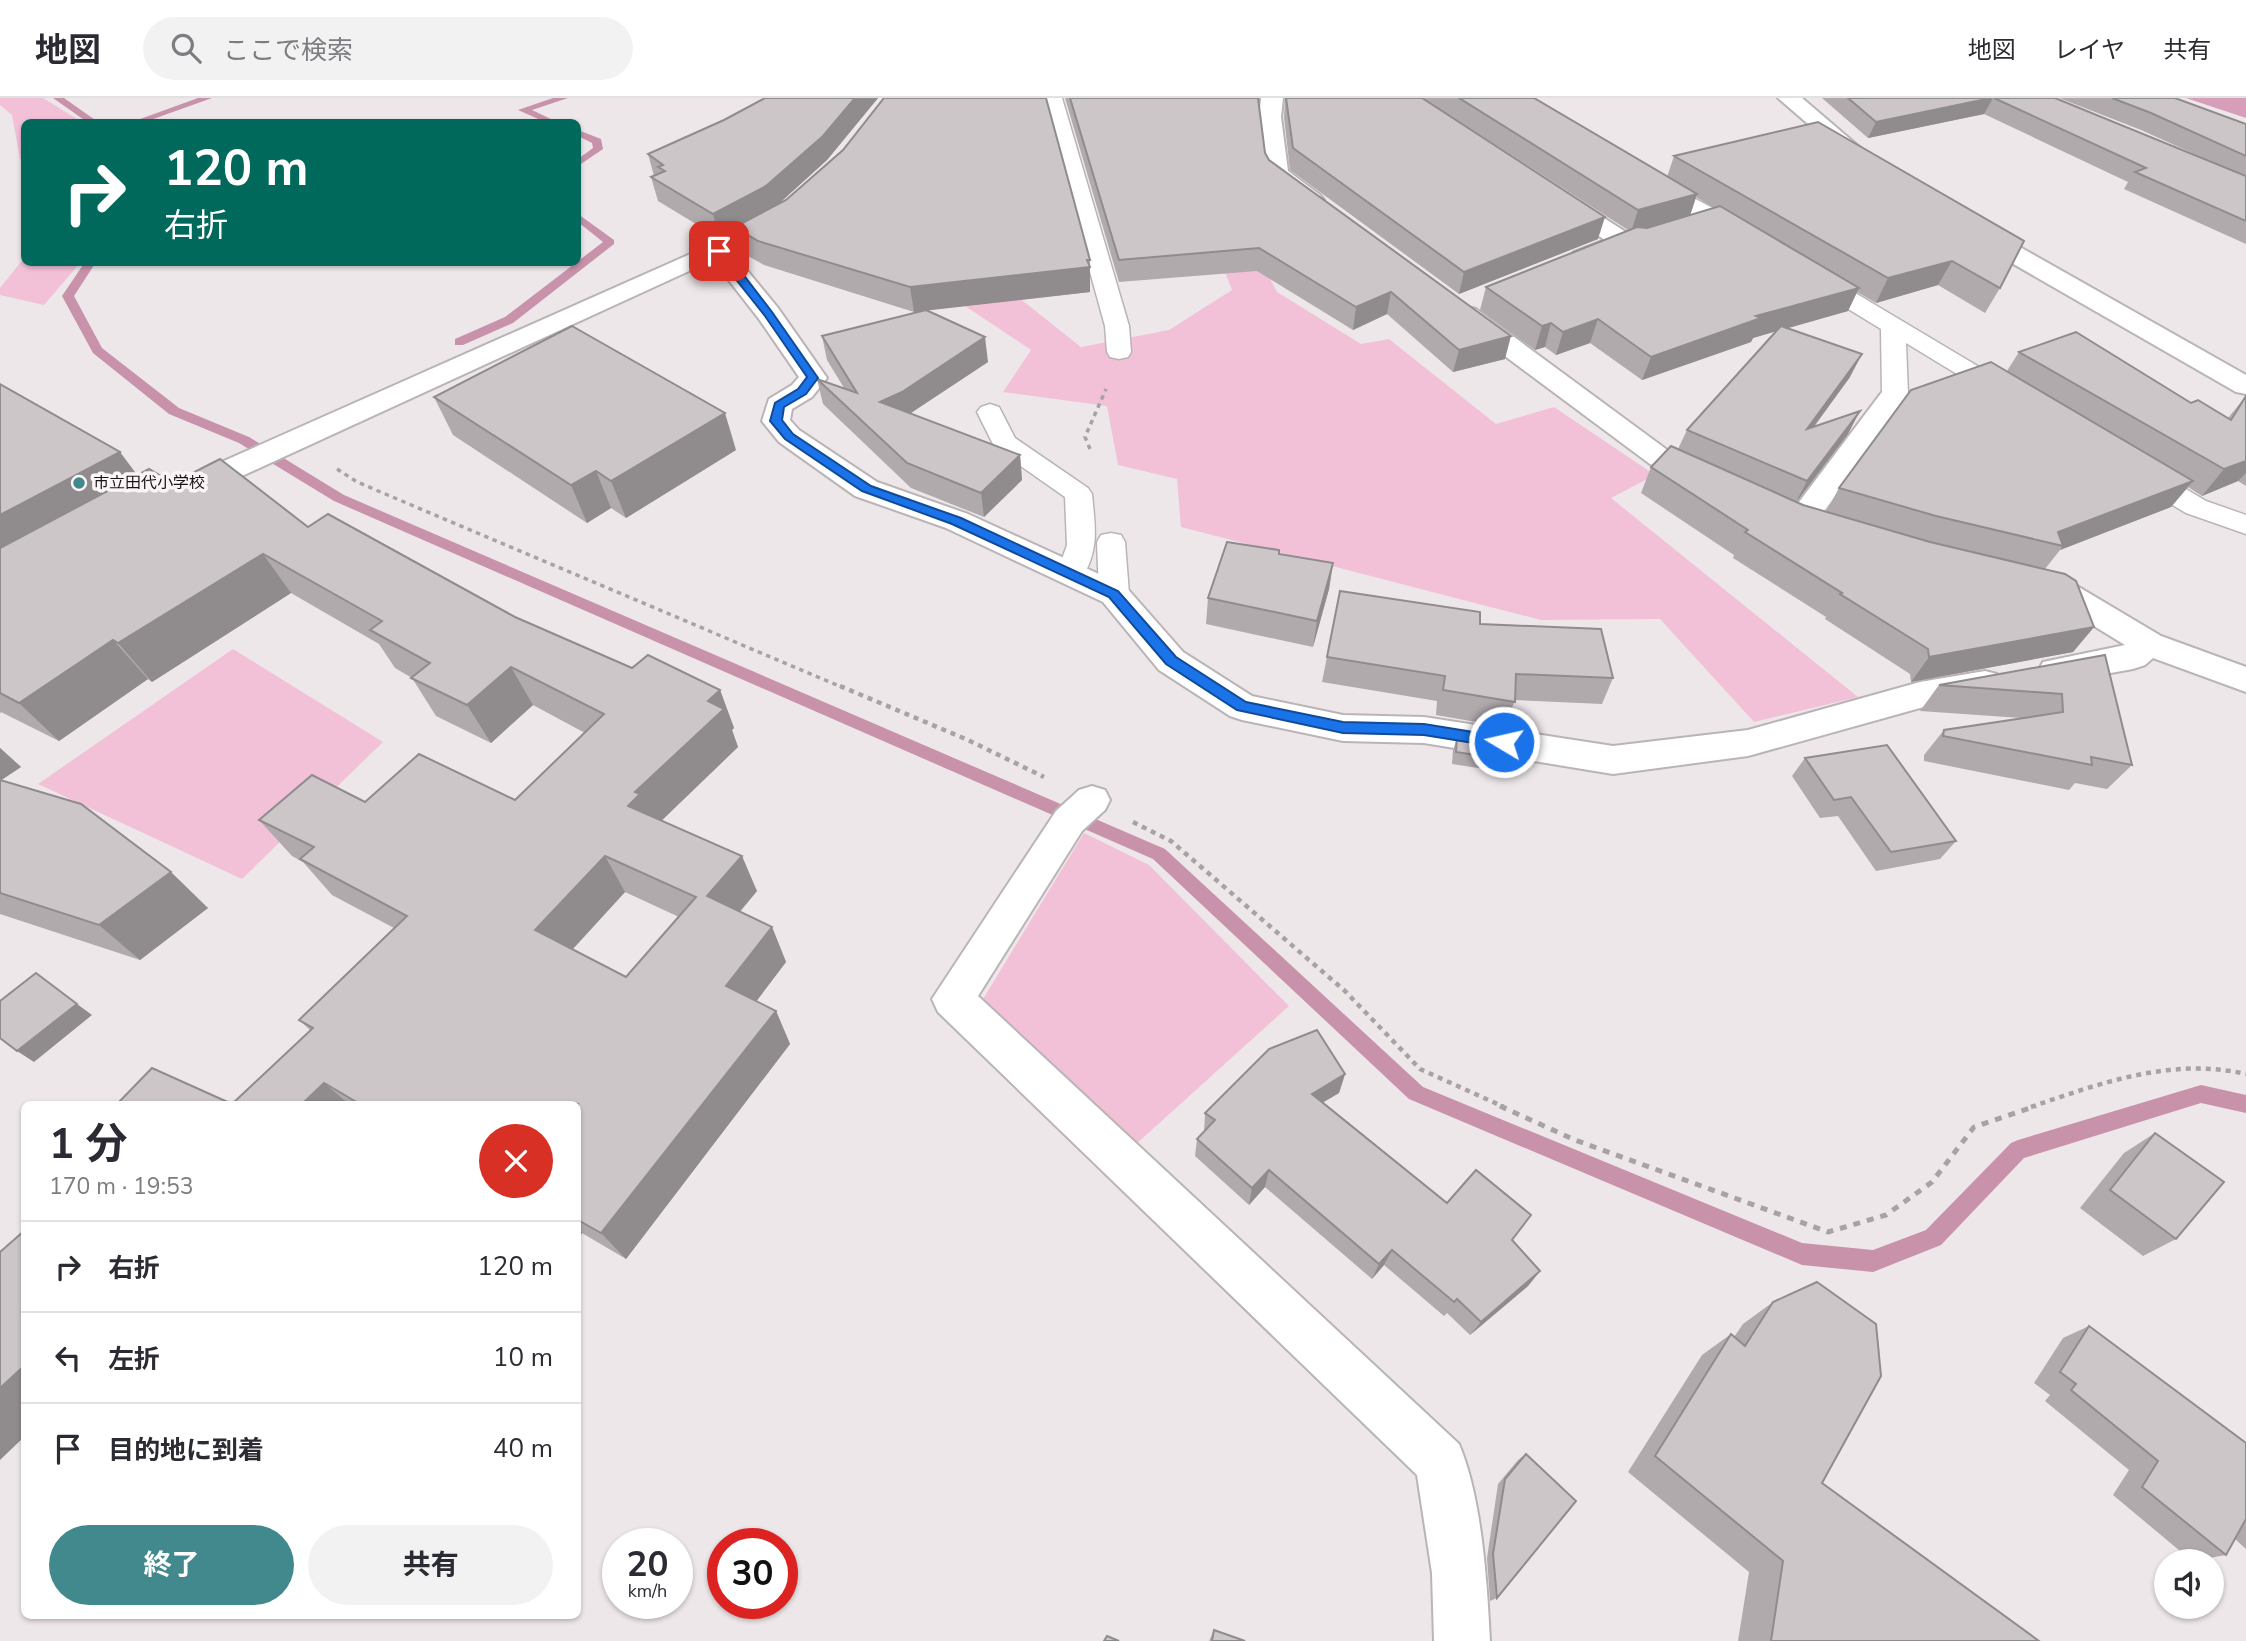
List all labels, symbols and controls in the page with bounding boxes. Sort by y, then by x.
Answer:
search box [143,17,633,80]
text: 地図 [35,28,101,73]
icon: search [167,29,205,67]
text: ここで検索 [223,33,353,68]
text: 地図 [1968,34,2016,66]
text: レイヤ [2054,34,2125,66]
text: 共有 [2163,34,2211,66]
text: 120 m [164,135,308,202]
icon: right [49,147,140,238]
text: 右折 [164,204,228,247]
pin [689,221,749,281]
icon: arrive [700,232,738,270]
place label: 市立田代小学校 [93,472,205,494]
marker: 市立田代小学校 [71,475,87,491]
position arrow [1467,705,1541,779]
text: 1 分 [49,1116,128,1173]
button: close [479,1124,553,1198]
text: 170 m · 19:53 [49,1171,194,1202]
icon: right [49,1248,87,1286]
text: 120 m [477,1249,553,1284]
text: 右折 [108,1251,160,1286]
icon: left [49,1339,87,1377]
text: 10 m [493,1340,553,1375]
text: 左折 [108,1342,160,1377]
icon: arrive [49,1430,87,1468]
text: 40 m [493,1431,553,1466]
text: 目的地に到着 [108,1433,264,1468]
button: 終了 [49,1525,294,1605]
button: 共有 [308,1525,553,1605]
speed limit sign: 30 [707,1528,798,1619]
text: 20 [626,1541,669,1588]
map controls [2154,1549,2224,1619]
button: sound [2154,1549,2224,1619]
text: km/h [628,1579,667,1603]

